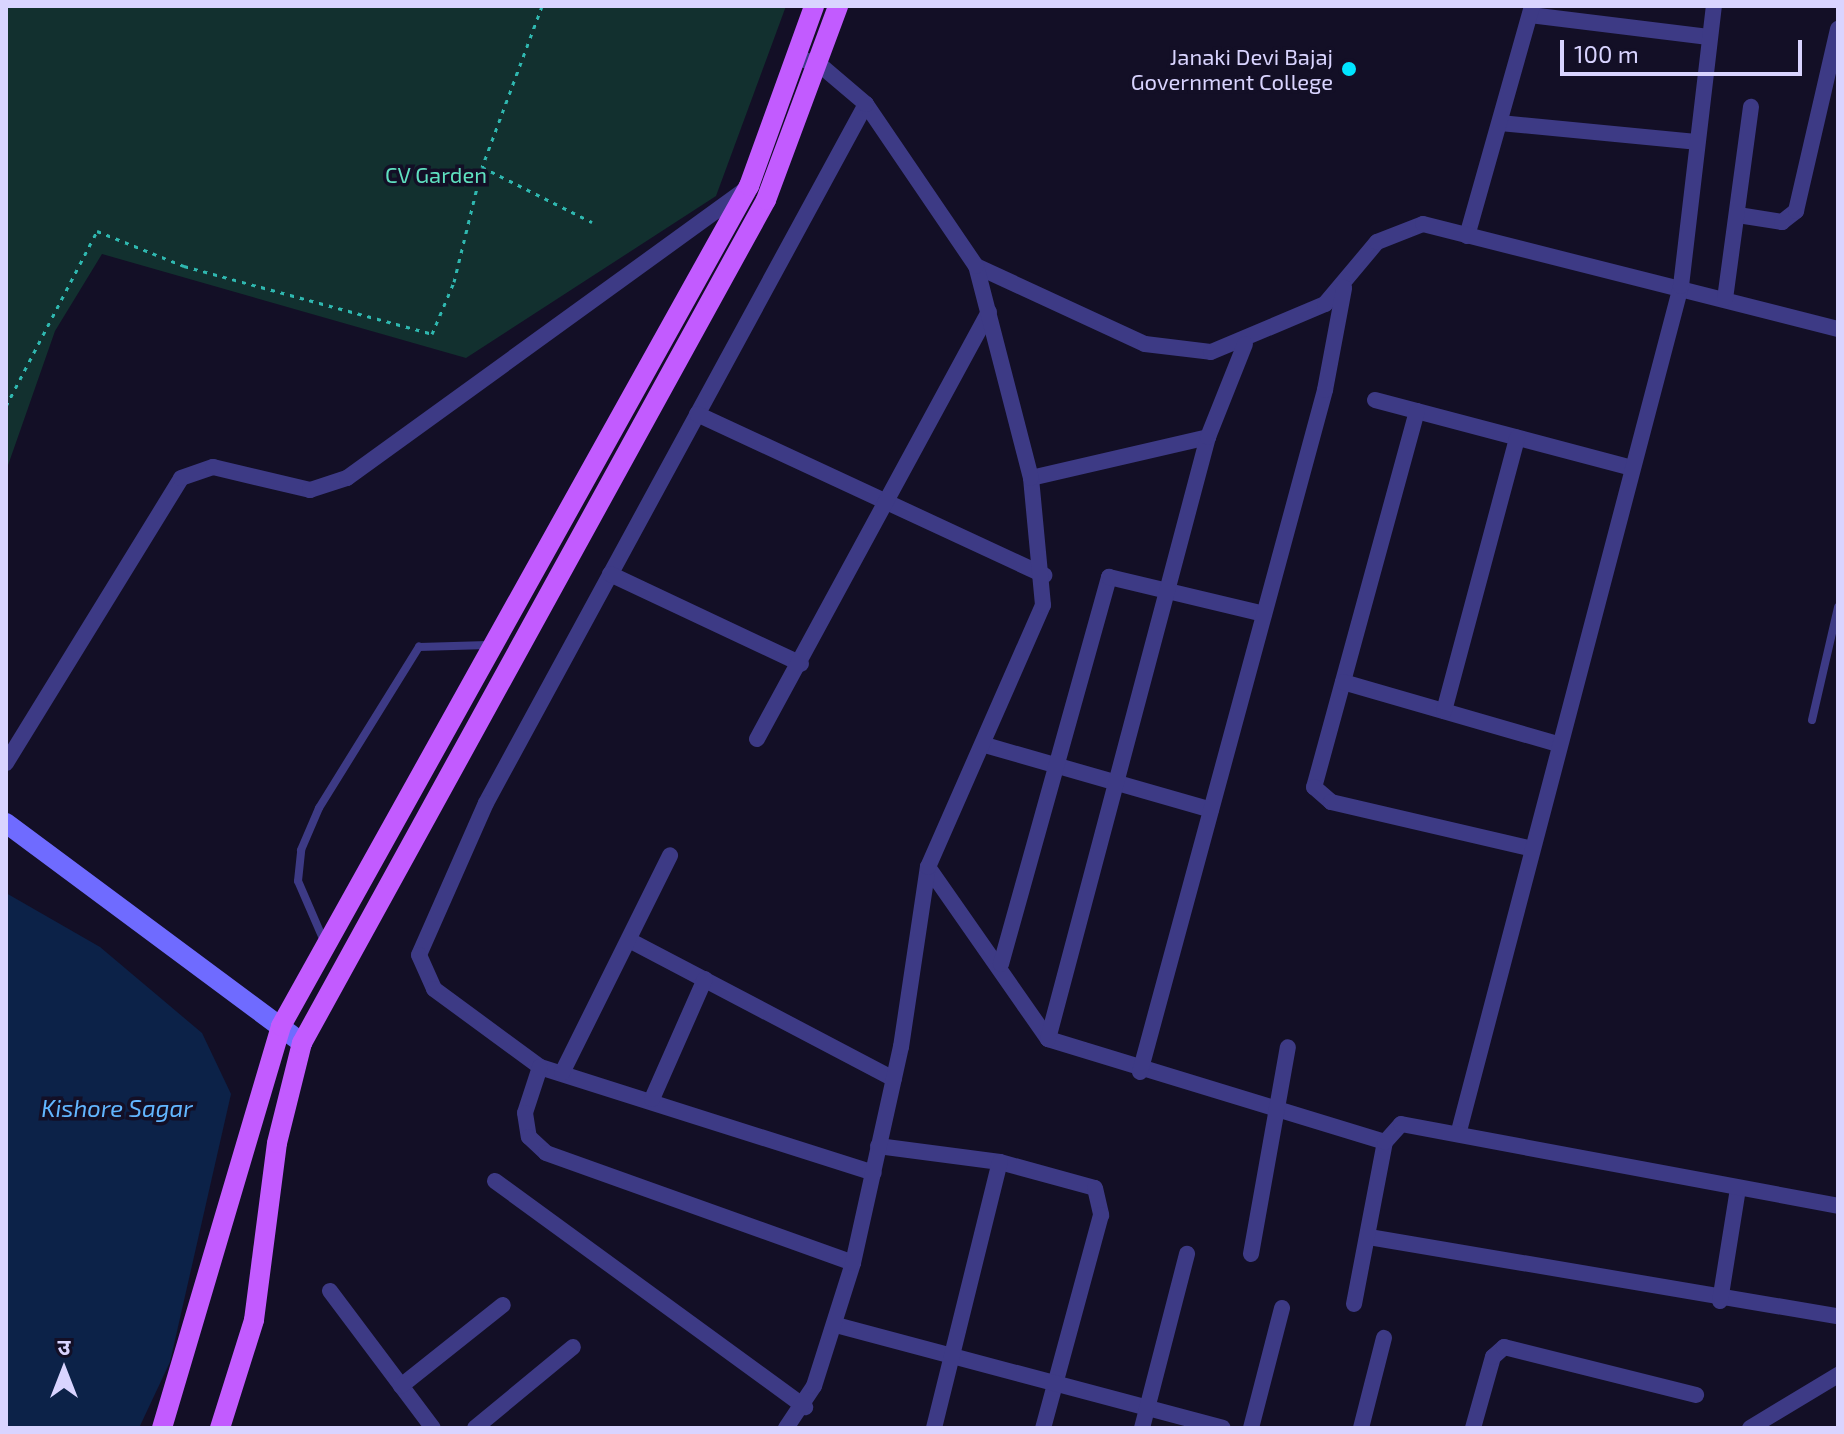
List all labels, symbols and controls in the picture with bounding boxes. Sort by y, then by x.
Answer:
scale bar [1564,24,1806,74]
text: 100 m [1574,39,1639,68]
place label: Janaki Devi Bajaj Government College [1131,43,1333,94]
marker: Janaki Devi Bajaj Government College [1340,60,1358,78]
park label: CV Garden [385,162,487,188]
water label: Kishore Sagar [41,1094,193,1122]
north arrow [24,1330,104,1410]
text: उ [58,1333,70,1359]

